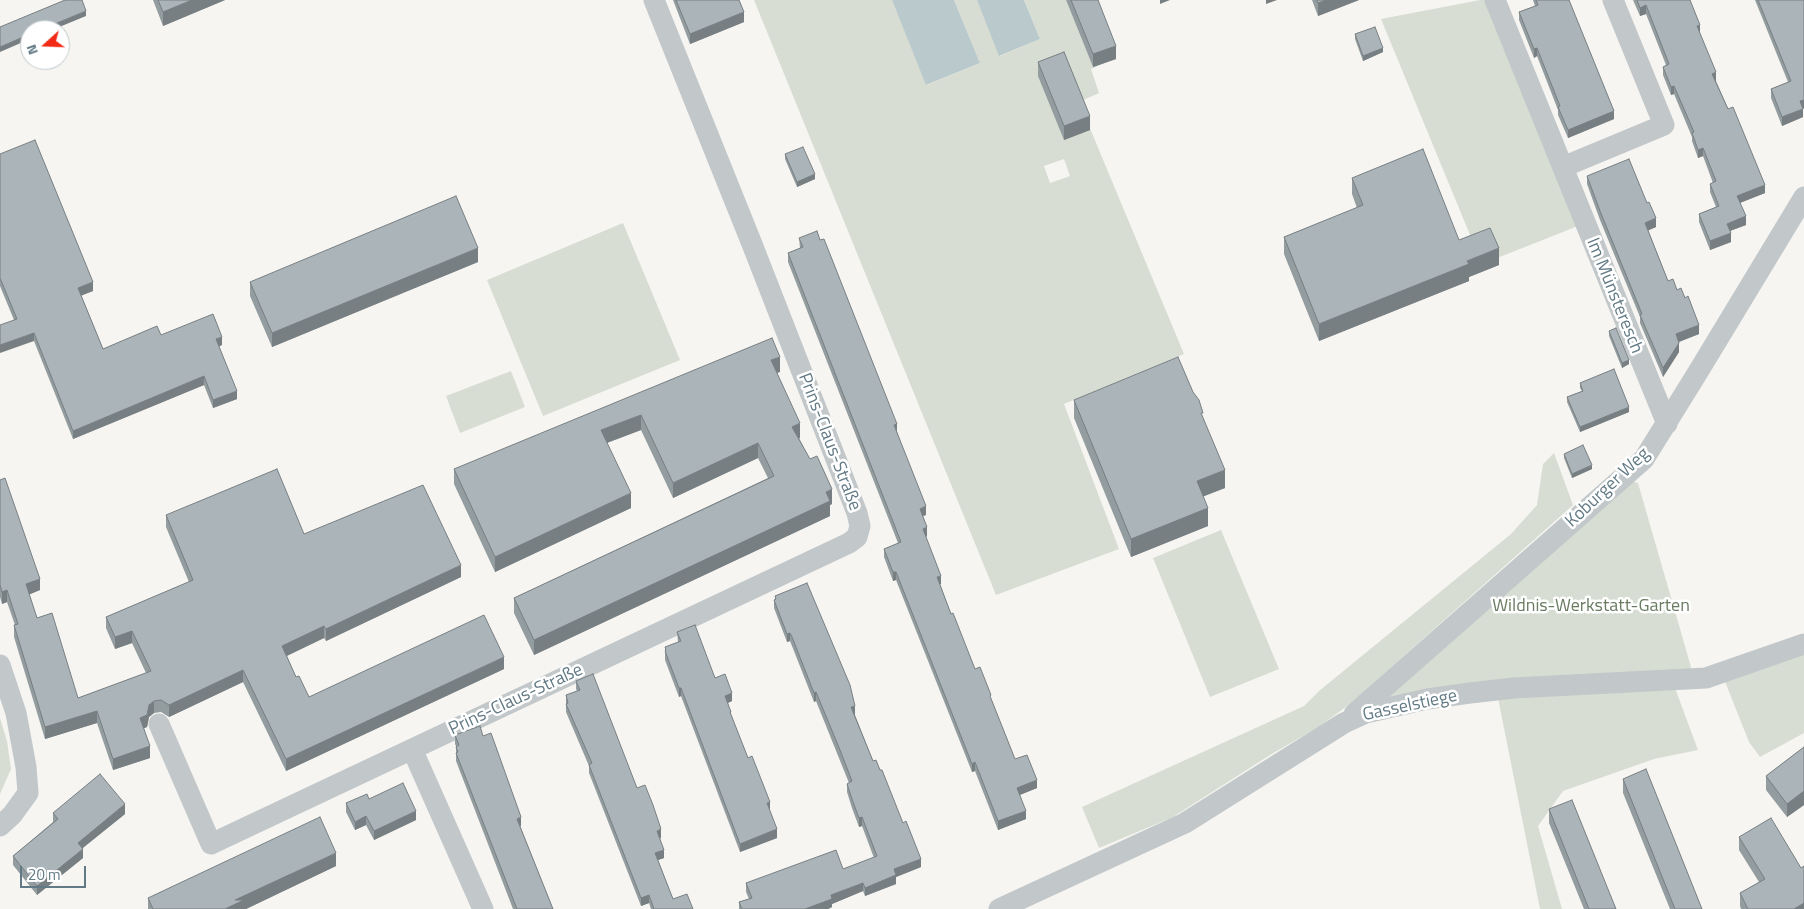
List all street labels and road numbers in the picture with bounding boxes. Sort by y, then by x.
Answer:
street label: Im Münsteresch [1581,235,1647,357]
street label: Prins-Claus-Straße [793,370,865,514]
street label: Koburger Weg [1561,444,1655,532]
street label: Prins-Claus-Straße [446,660,586,740]
street label: Gasselstiege [1361,685,1459,727]

